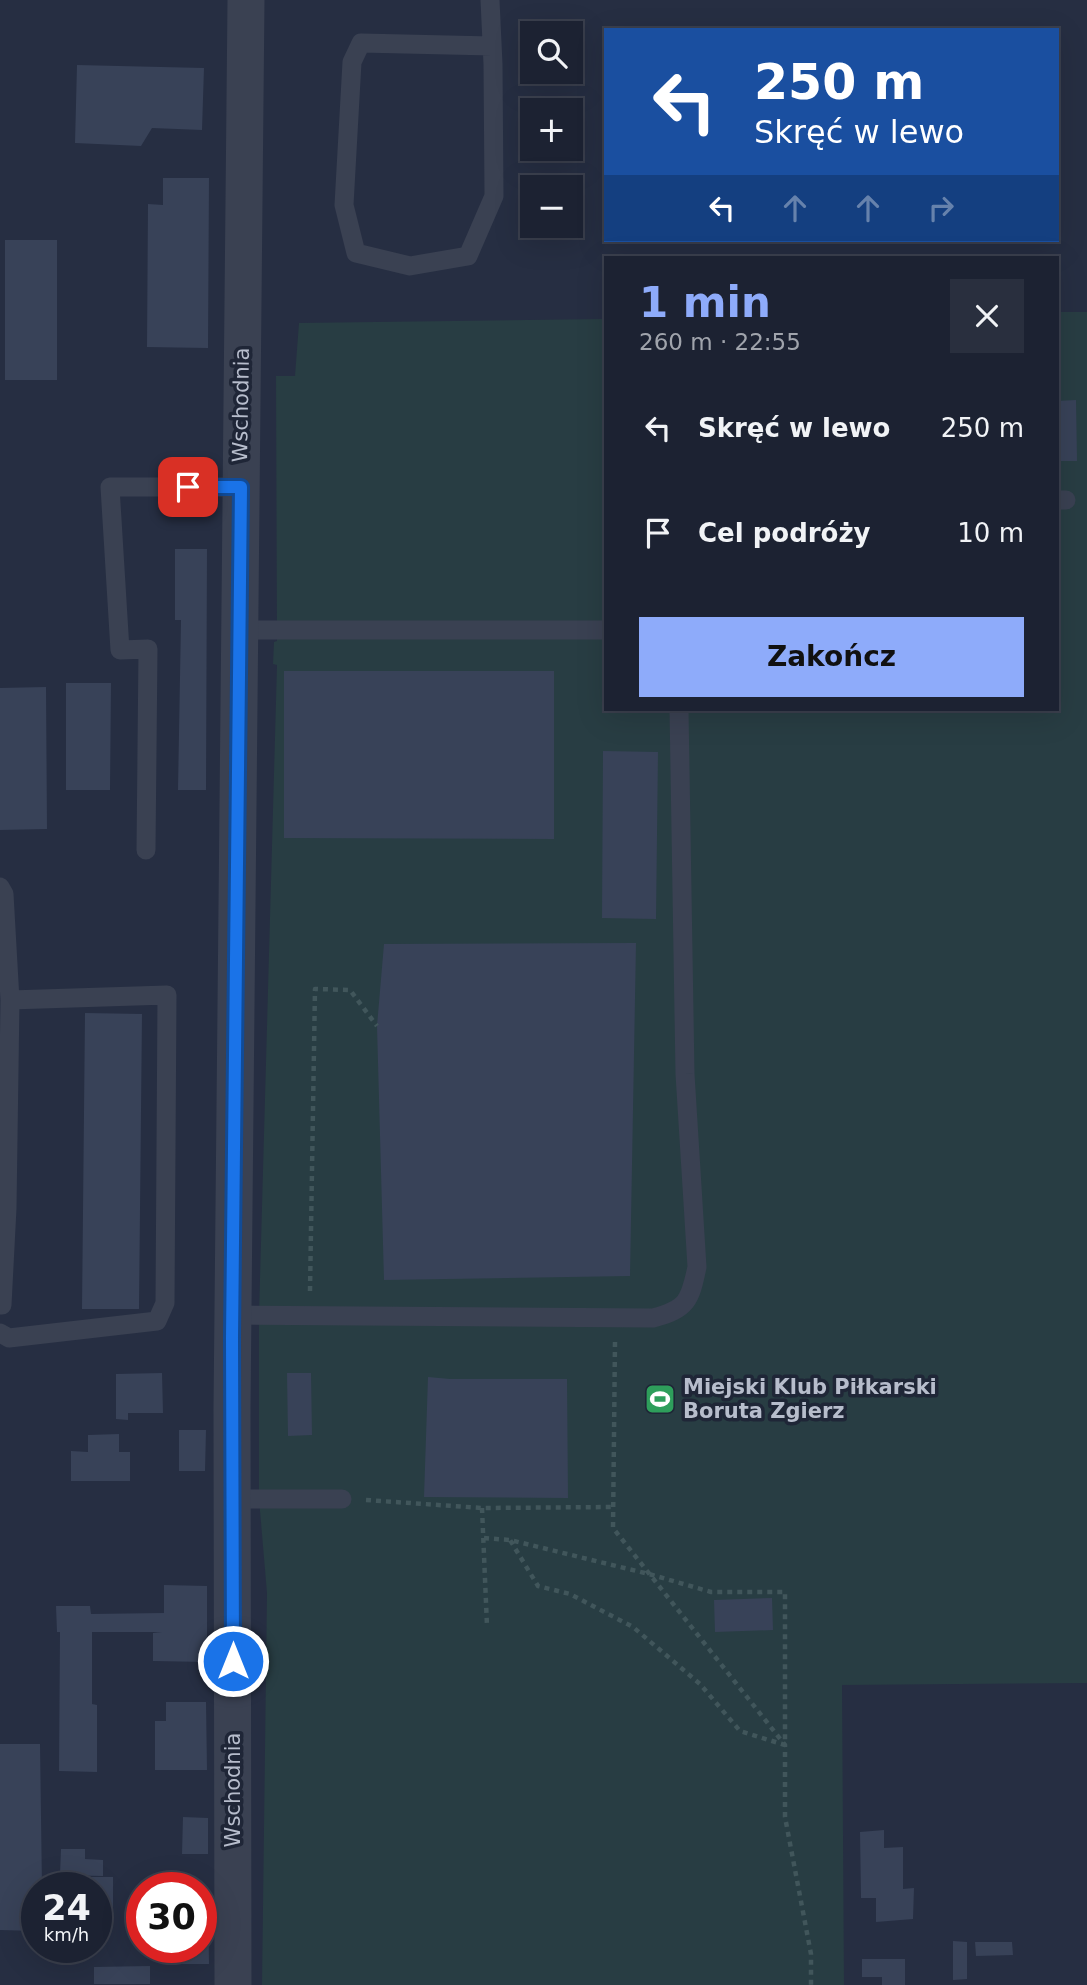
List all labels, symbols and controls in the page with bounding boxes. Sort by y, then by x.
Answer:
map controls [520,21,583,238]
button: search [520,21,583,84]
text: 250 m [754,54,924,111]
icon: left [639,56,730,147]
button: + [520,98,583,161]
text: Skręć w lewo [754,113,964,151]
button: − [520,175,583,238]
icon: left [703,189,741,227]
icon: ahead [776,189,814,227]
icon: ahead [849,189,887,227]
icon: right [922,189,960,227]
text: 1 min [639,278,771,327]
button: close [950,279,1024,353]
text: 260 m · 22:55 [639,329,801,355]
street label: Wschodnia [228,347,254,463]
icon: left [639,409,677,447]
text: Skręć w lewo [698,413,890,443]
text: 250 m [941,413,1024,443]
pin [158,457,218,517]
icon: arrive [169,468,207,506]
icon: arrive [639,514,677,552]
text: Cel podróży [698,518,871,548]
text: 10 m [957,518,1024,548]
button: Zakończ [639,617,1024,697]
place label: Miejski Klub Piłkarski Boruta Zgierz [683,1375,937,1423]
sports icon: Miejski Klub Piłkarski Boruta Zgierz [643,1382,677,1416]
position arrow [196,1624,270,1698]
street label: Wschodnia [221,1733,245,1847]
speed limit sign: 30 [126,1872,217,1963]
text: 24 [42,1888,91,1928]
text: km/h [44,1924,89,1945]

